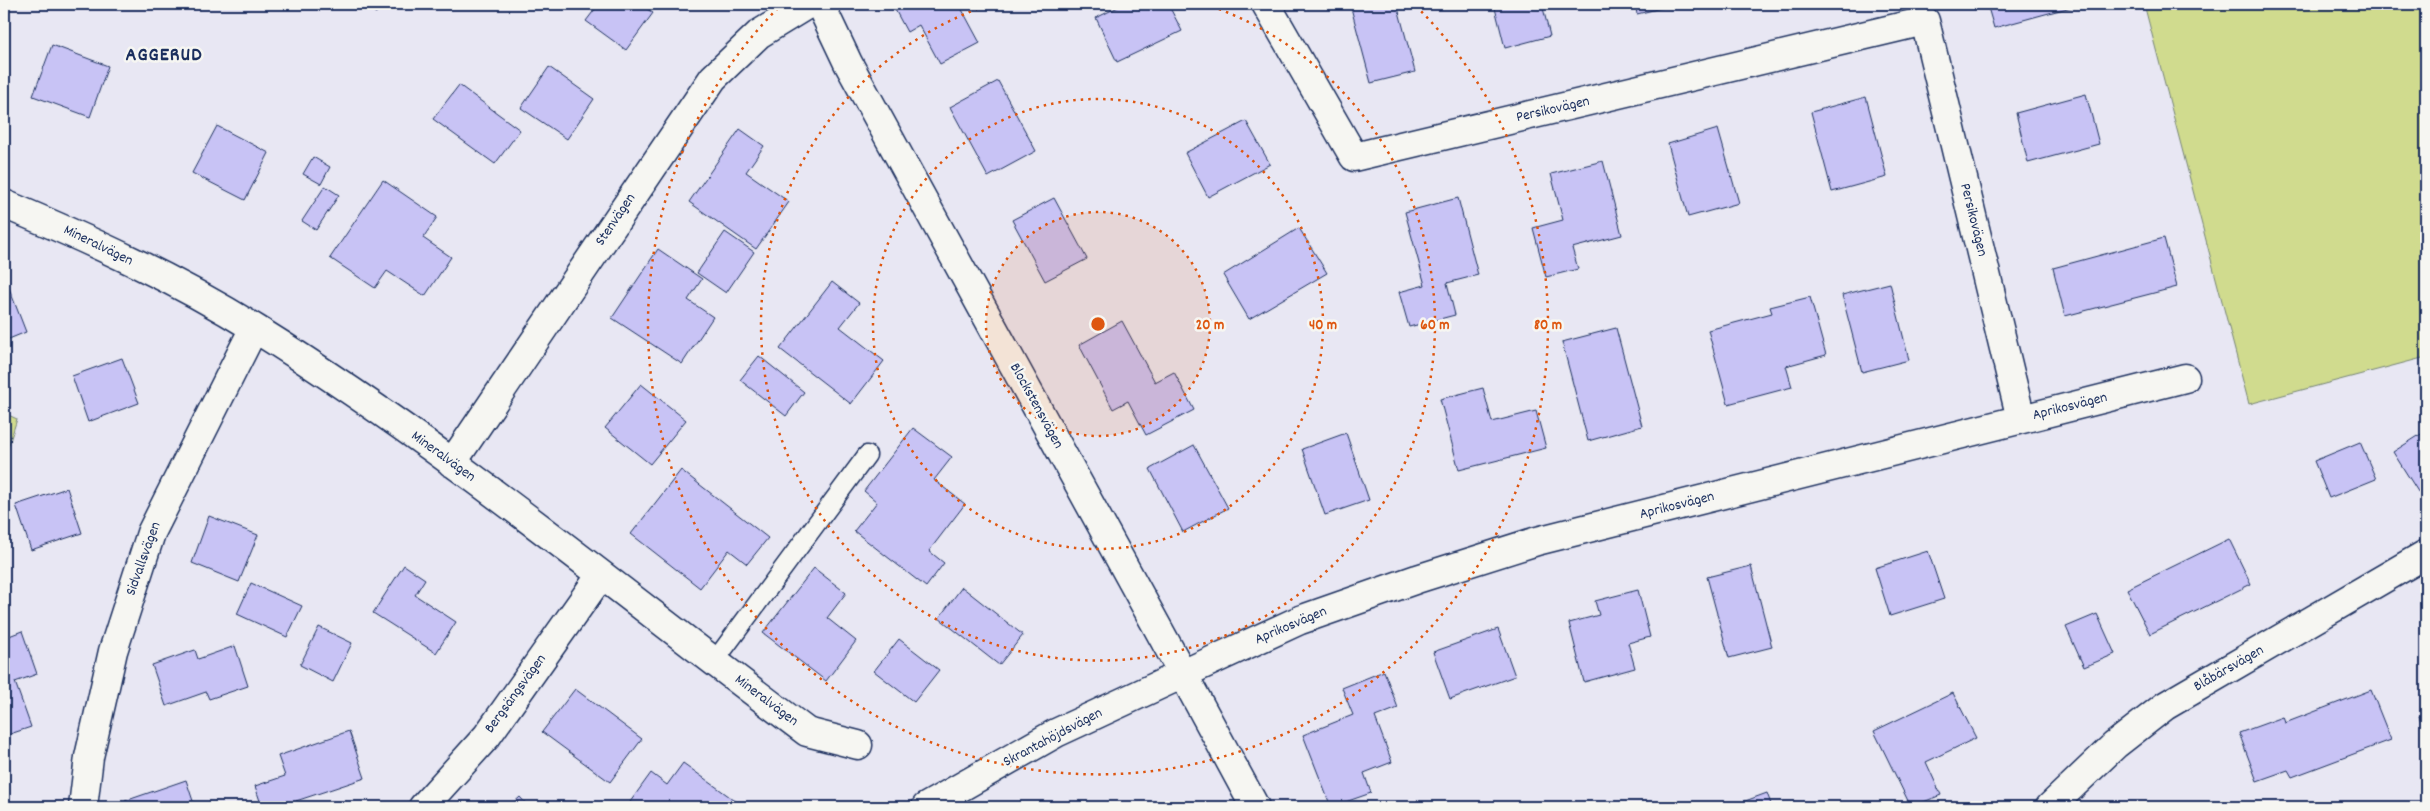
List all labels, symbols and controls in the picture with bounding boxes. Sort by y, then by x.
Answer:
district label: AGGERUD [126,42,202,70]
street label: Persikovägen [1514,91,1592,129]
street label: Persikovägen [1953,181,1993,259]
street label: Stenvägen [590,189,642,251]
street label: Mineralvägen [59,220,137,272]
centre of rings [1089,315,1107,333]
text: 20 m [1196,315,1224,337]
text: 40 m [1309,315,1337,337]
text: 60 m [1420,315,1450,337]
text: 80 m [1534,315,1562,337]
street label: Blockstensvägen [1003,359,1069,453]
street label: Aprikosvägen [2030,387,2110,427]
street label: Mineralvägen [406,426,480,488]
street label: Aprikosvägen [1637,486,1717,526]
street label: Sidvallsvägen [120,519,168,599]
street label: Aprikosvägen [1252,601,1331,651]
street label: Blåbärsvägen [2190,640,2268,698]
street label: Bergsängsvägen [480,650,552,738]
street label: Mineralvägen [729,670,803,732]
street label: Skrantahöjdsvägen [999,703,1107,773]

